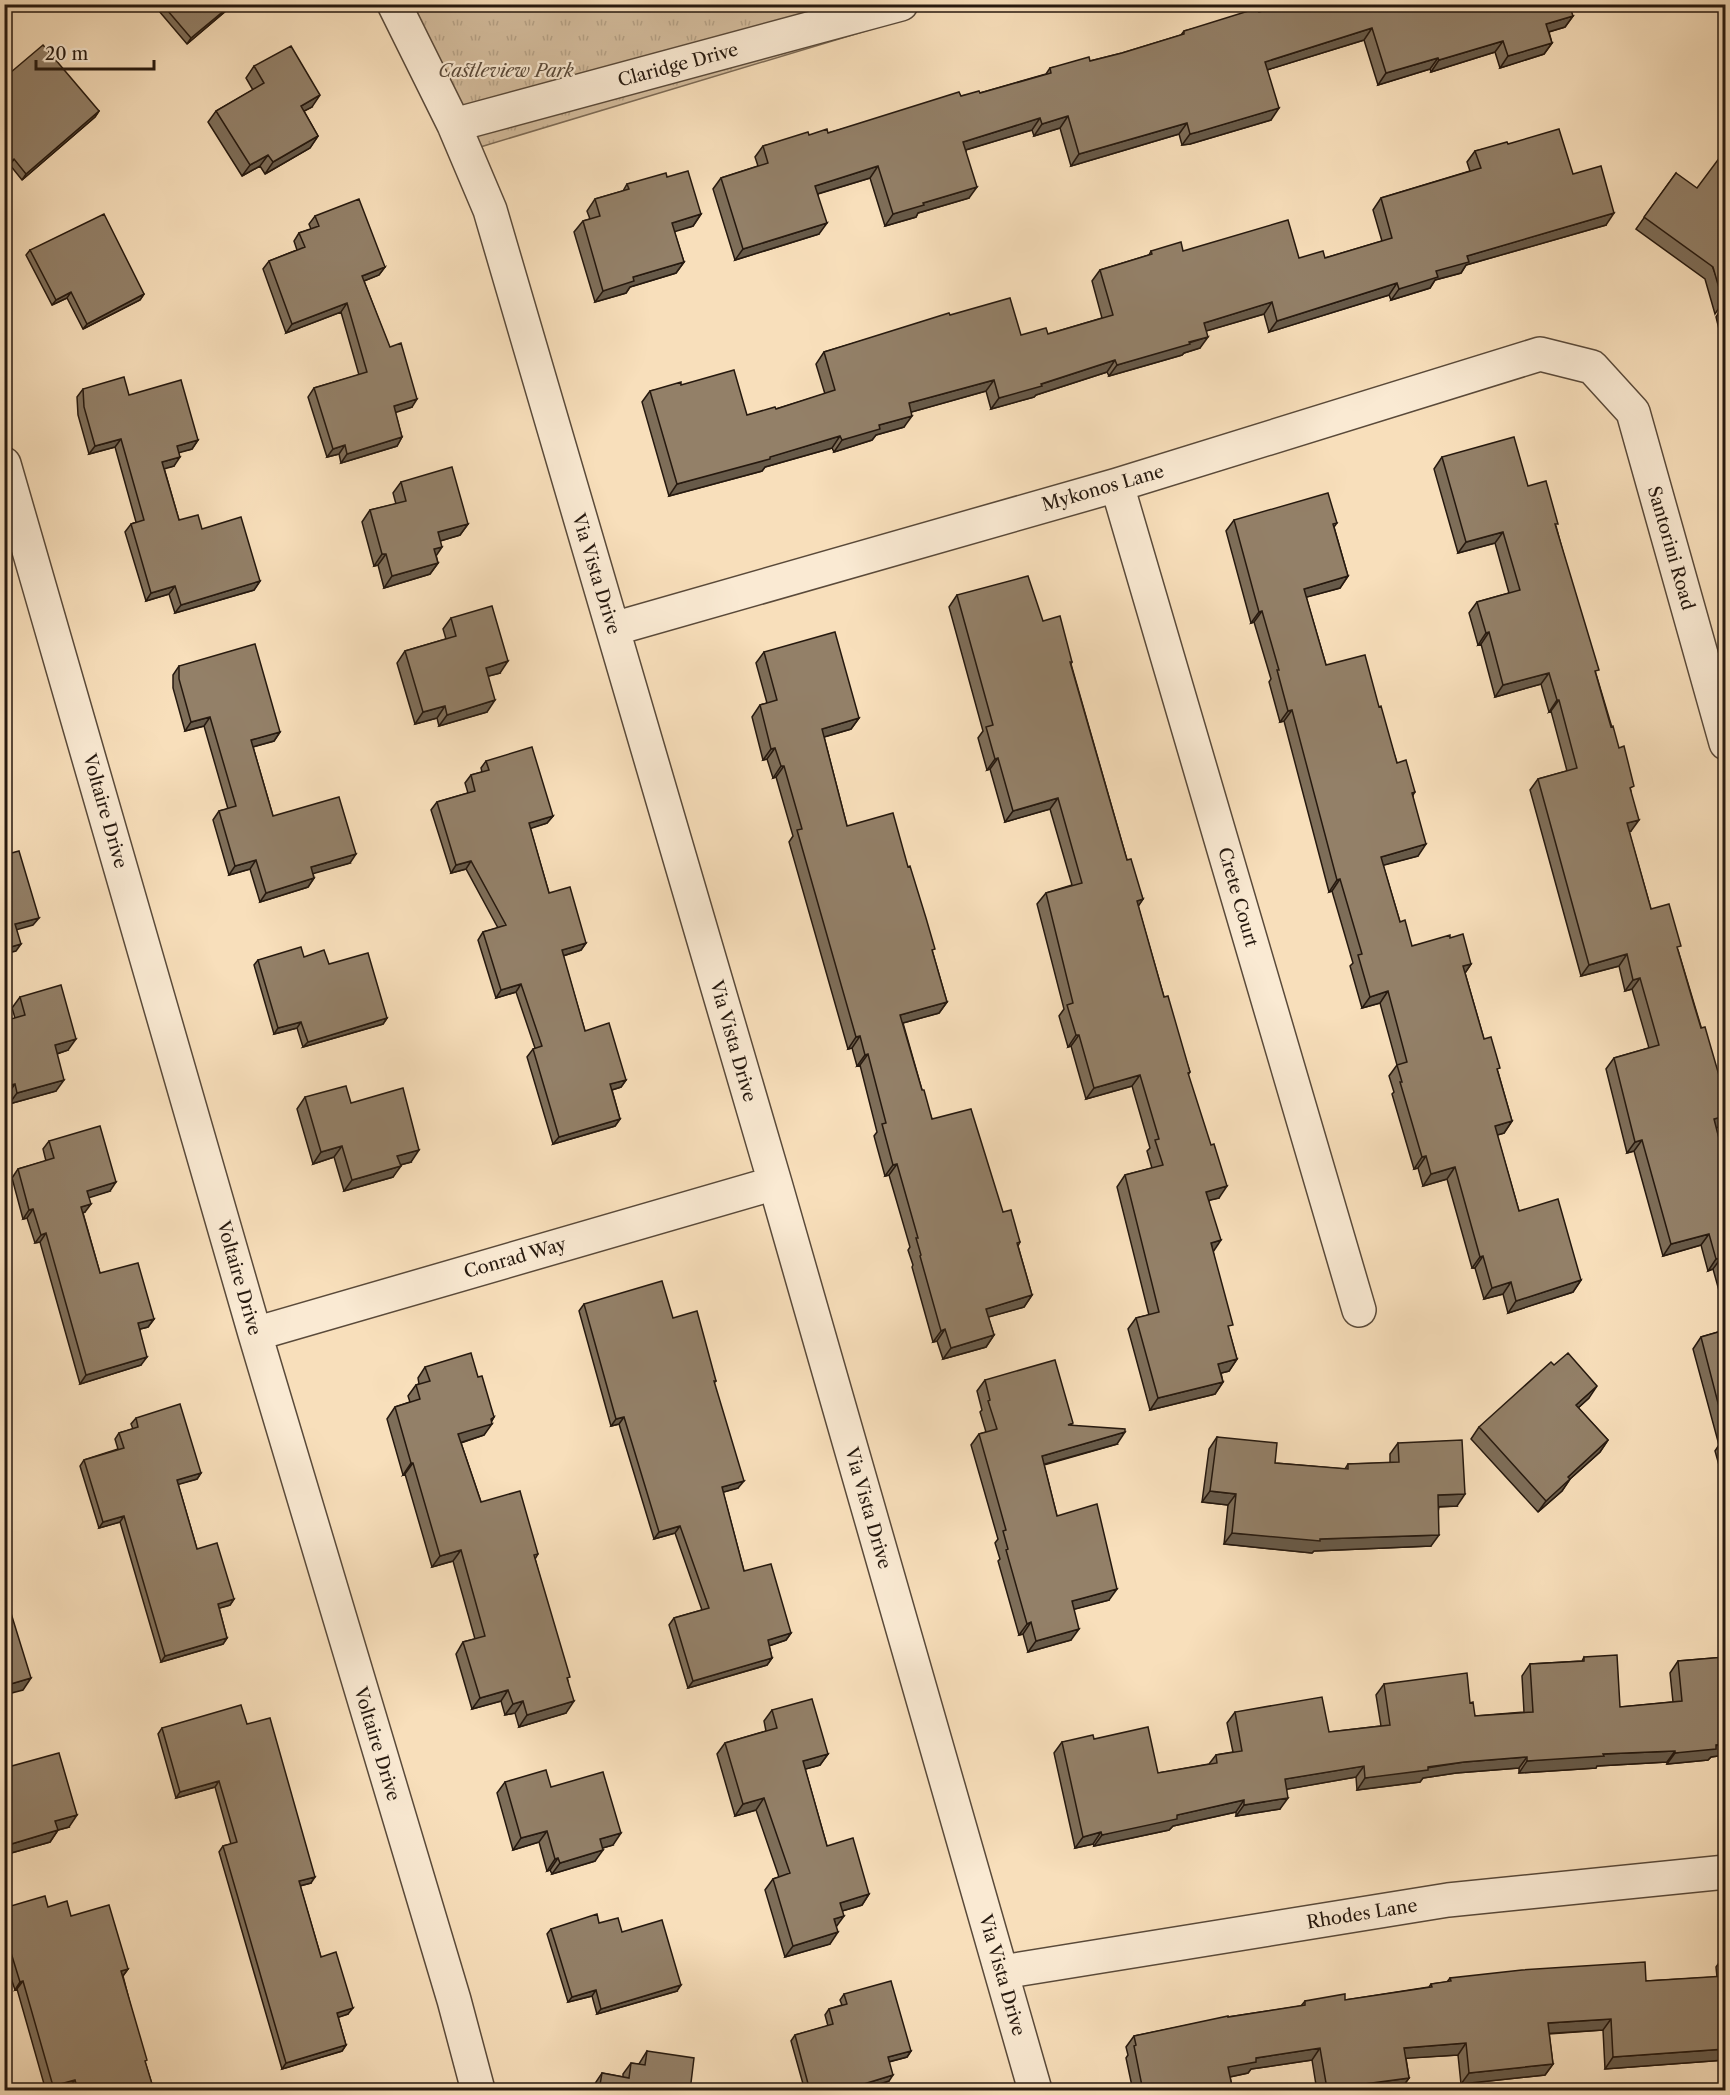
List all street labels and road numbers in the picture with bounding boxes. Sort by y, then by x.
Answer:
street label: Claridge Drive [615,38,741,92]
street label: Mykonos Lane [1039,460,1167,516]
street label: Santorini Road [1643,483,1699,613]
street label: Via Vista Drive [567,510,625,637]
street label: Voltaire Drive [78,750,132,871]
street label: Crete Court [1213,845,1263,950]
street label: Via Vista Drive [705,977,761,1104]
street label: Voltaire Drive [212,1217,266,1338]
street label: Conrad Way [461,1233,570,1283]
street label: Via Vista Drive [840,1444,896,1571]
street label: Voltaire Drive [349,1683,405,1804]
street label: Rhodes Lane [1305,1894,1419,1934]
street label: Via Vista Drive [974,1911,1030,2038]

